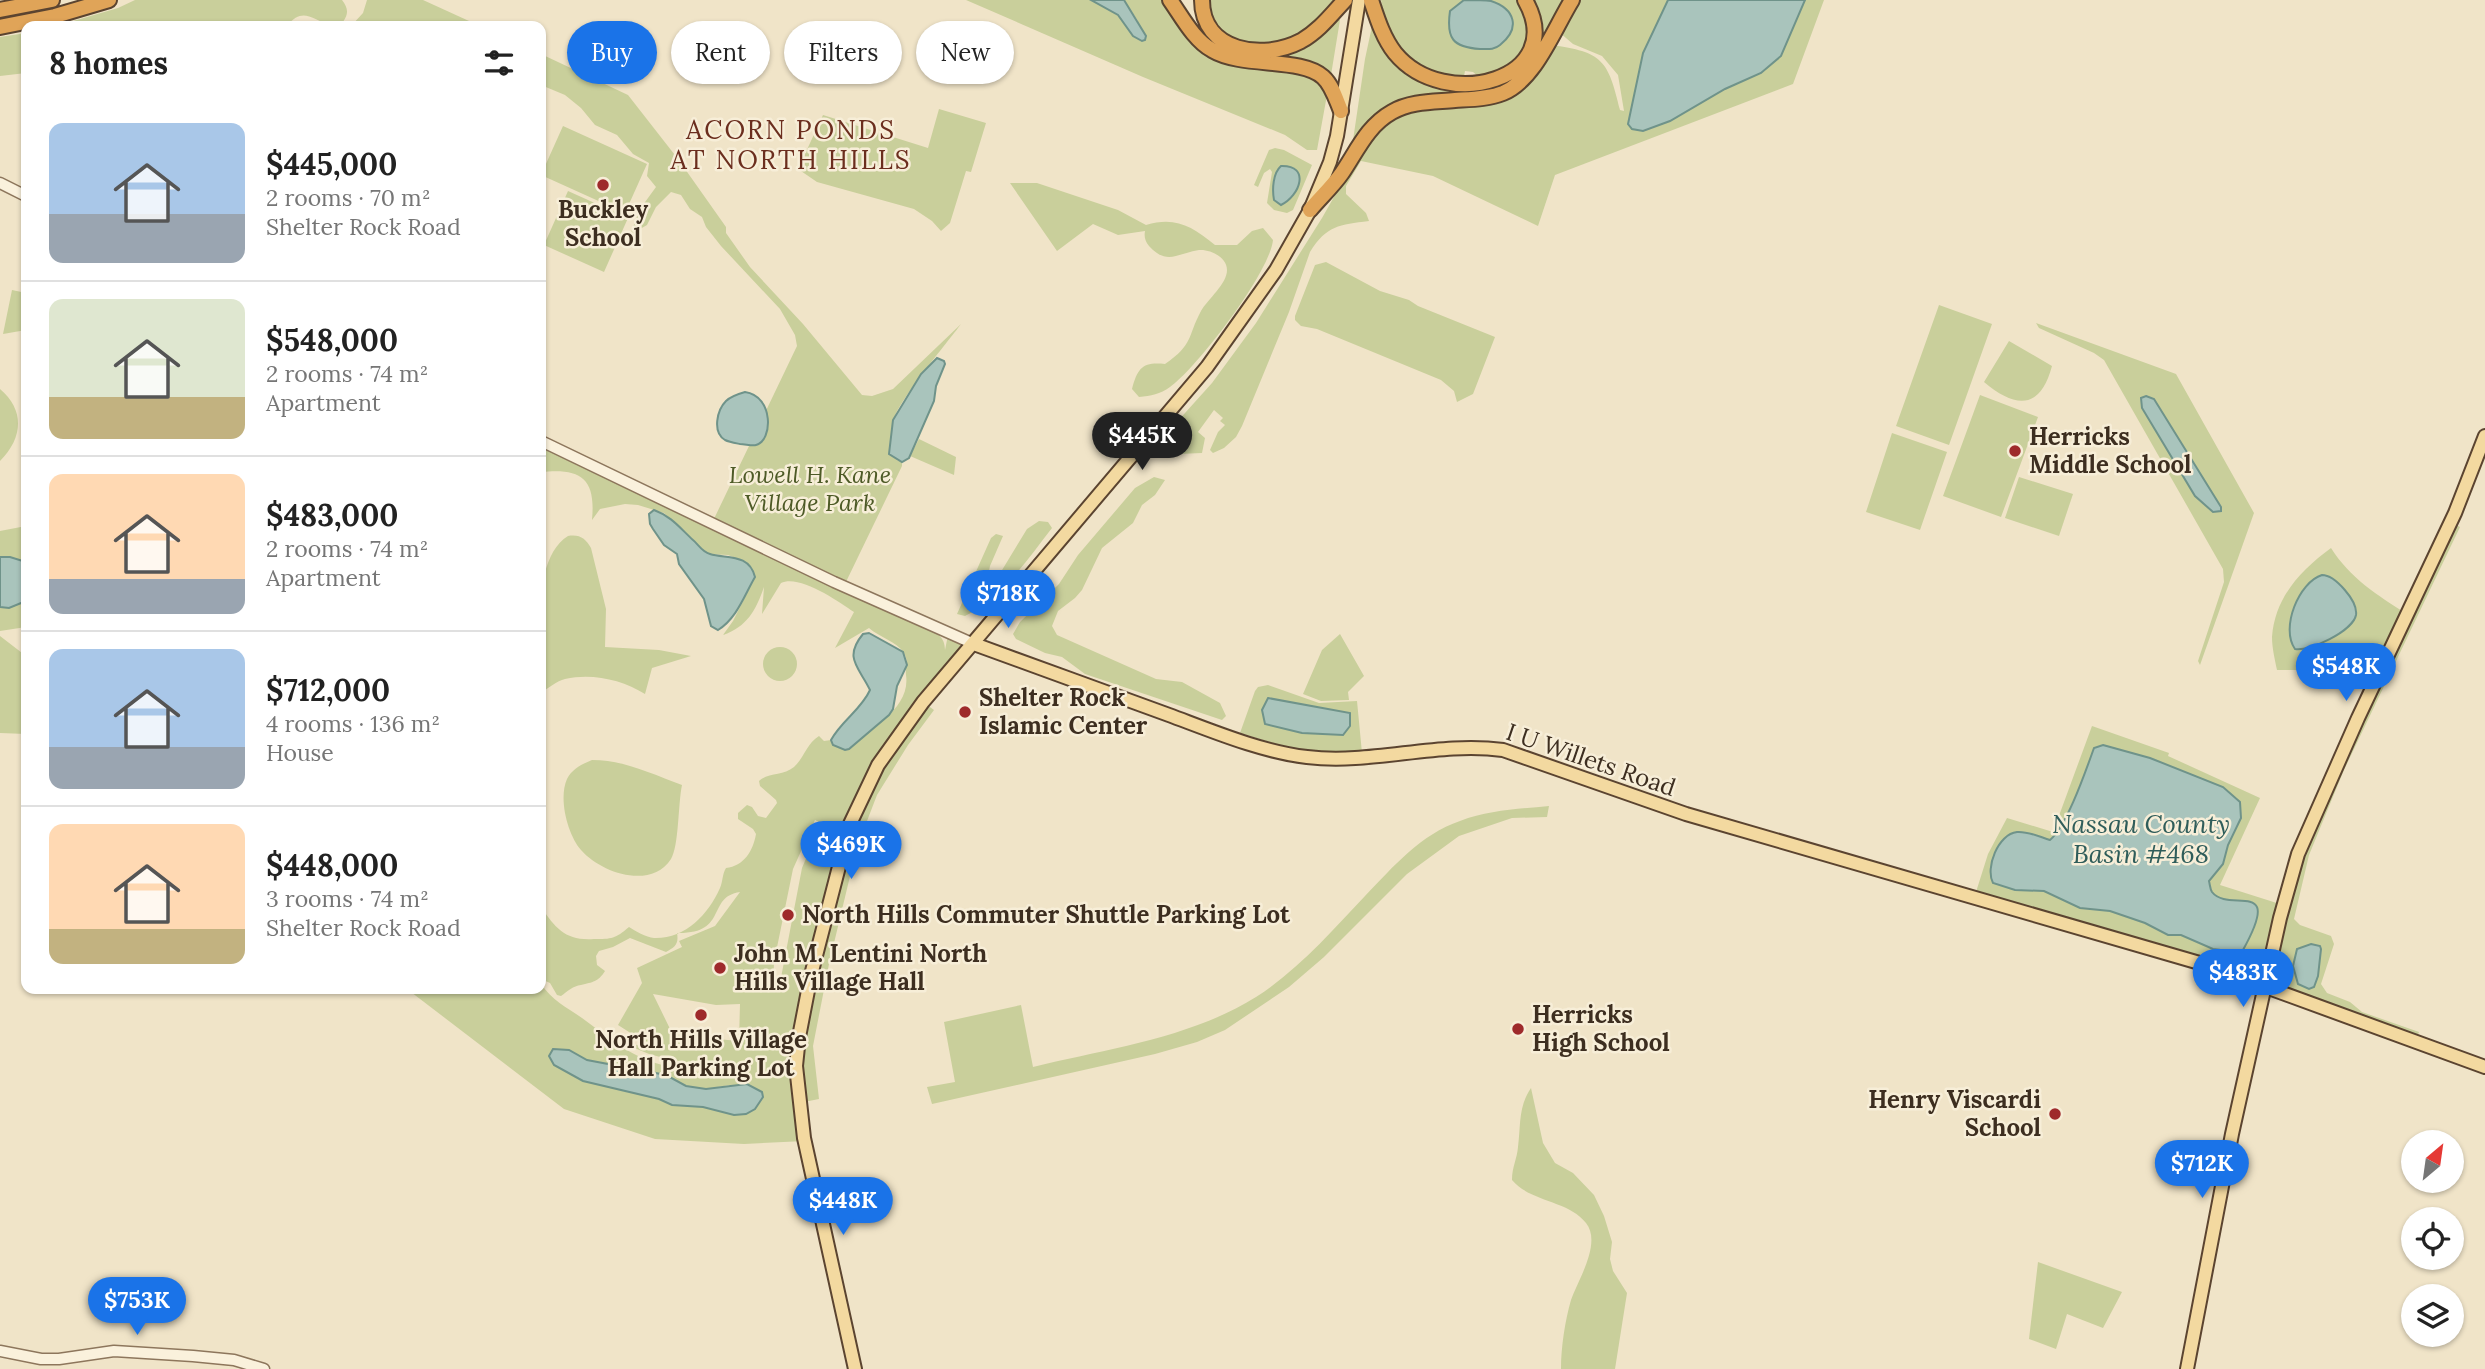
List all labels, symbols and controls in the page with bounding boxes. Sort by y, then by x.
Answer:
chip: Buy [567,21,657,84]
chip: Rent [671,21,770,84]
chip: Filters [784,21,902,84]
chip: New [916,21,1014,84]
text: 8 homes [49,44,168,82]
icon: filters [480,44,518,82]
district label: ACORN PONDS AT NORTH HILLS [669,113,912,176]
text: $445,000 [266,145,397,183]
icon: home [105,151,189,235]
marker: Buckley School [595,177,611,193]
text: 2 rooms · 70 m² [266,183,431,212]
place label: Buckley School [558,194,649,253]
text: Shelter Rock Road [266,212,461,241]
text: $548,000 [266,321,398,359]
icon: home [105,327,189,411]
text: 2 rooms · 74 m² [266,359,428,388]
text: Apartment [266,388,381,417]
pin: $445K [1093,412,1191,472]
text: $445K [1108,420,1176,449]
place label: Herricks Middle School [2029,421,2192,480]
marker: Herricks Middle School [2007,443,2023,459]
park label: Lowell H. Kane Village Park [729,459,891,518]
text: $483,000 [266,496,398,534]
icon: home [105,502,189,586]
text: 2 rooms · 74 m² [266,534,428,563]
text: Apartment [266,563,381,592]
pin: $718K [959,570,1057,630]
text: $718K [976,578,1040,607]
pin: $548K [2297,644,2395,703]
text: $548K [2312,651,2380,680]
text: $712,000 [266,671,390,709]
icon: home [105,677,189,761]
place label: Shelter Rock Islamic Center [979,682,1148,741]
marker: Shelter Rock Islamic Center [957,704,973,720]
text: 4 rooms · 136 m² [266,709,440,738]
street label: I U Willets Road [1502,716,1680,803]
text: House [266,738,334,767]
water label: Nassau County Basin #468 [2052,807,2230,870]
pin: $469K [802,822,900,881]
text: $469K [817,829,885,858]
text: $448,000 [266,846,398,884]
icon: home [105,852,189,936]
text: 3 rooms · 74 m² [266,884,429,913]
place label: North Hills Commuter Shuttle Parking Lot [802,899,1291,930]
marker: North Hills Commuter Shuttle Parking Lot [780,907,796,923]
text: Shelter Rock Road [266,913,461,942]
place label: John M. Lentini North Hills Village Hall [734,938,987,997]
pin: $483K [2194,950,2292,1009]
text: $483K [2209,957,2277,986]
marker: John M. Lentini North Hills Village Hall [712,960,728,976]
place label: Herricks High School [1532,999,1670,1058]
marker: North Hills Village Hall Parking Lot [693,1007,709,1023]
marker: Herricks High School [1510,1021,1526,1037]
place label: North Hills Village Hall Parking Lot [595,1024,807,1083]
place label: Henry Viscardi School [1868,1084,2041,1143]
marker: Henry Viscardi School [2047,1106,2063,1122]
north arrow [2401,1130,2464,1194]
map controls [2401,1130,2464,1347]
pin: $712K [2153,1140,2251,1200]
text: $712K [2171,1148,2233,1177]
pin: $448K [794,1178,892,1237]
text: $448K [809,1185,877,1214]
button: locate [2401,1207,2464,1270]
pin: $753K [88,1278,186,1337]
button: layers [2401,1284,2464,1347]
text: $753K [104,1285,170,1314]

